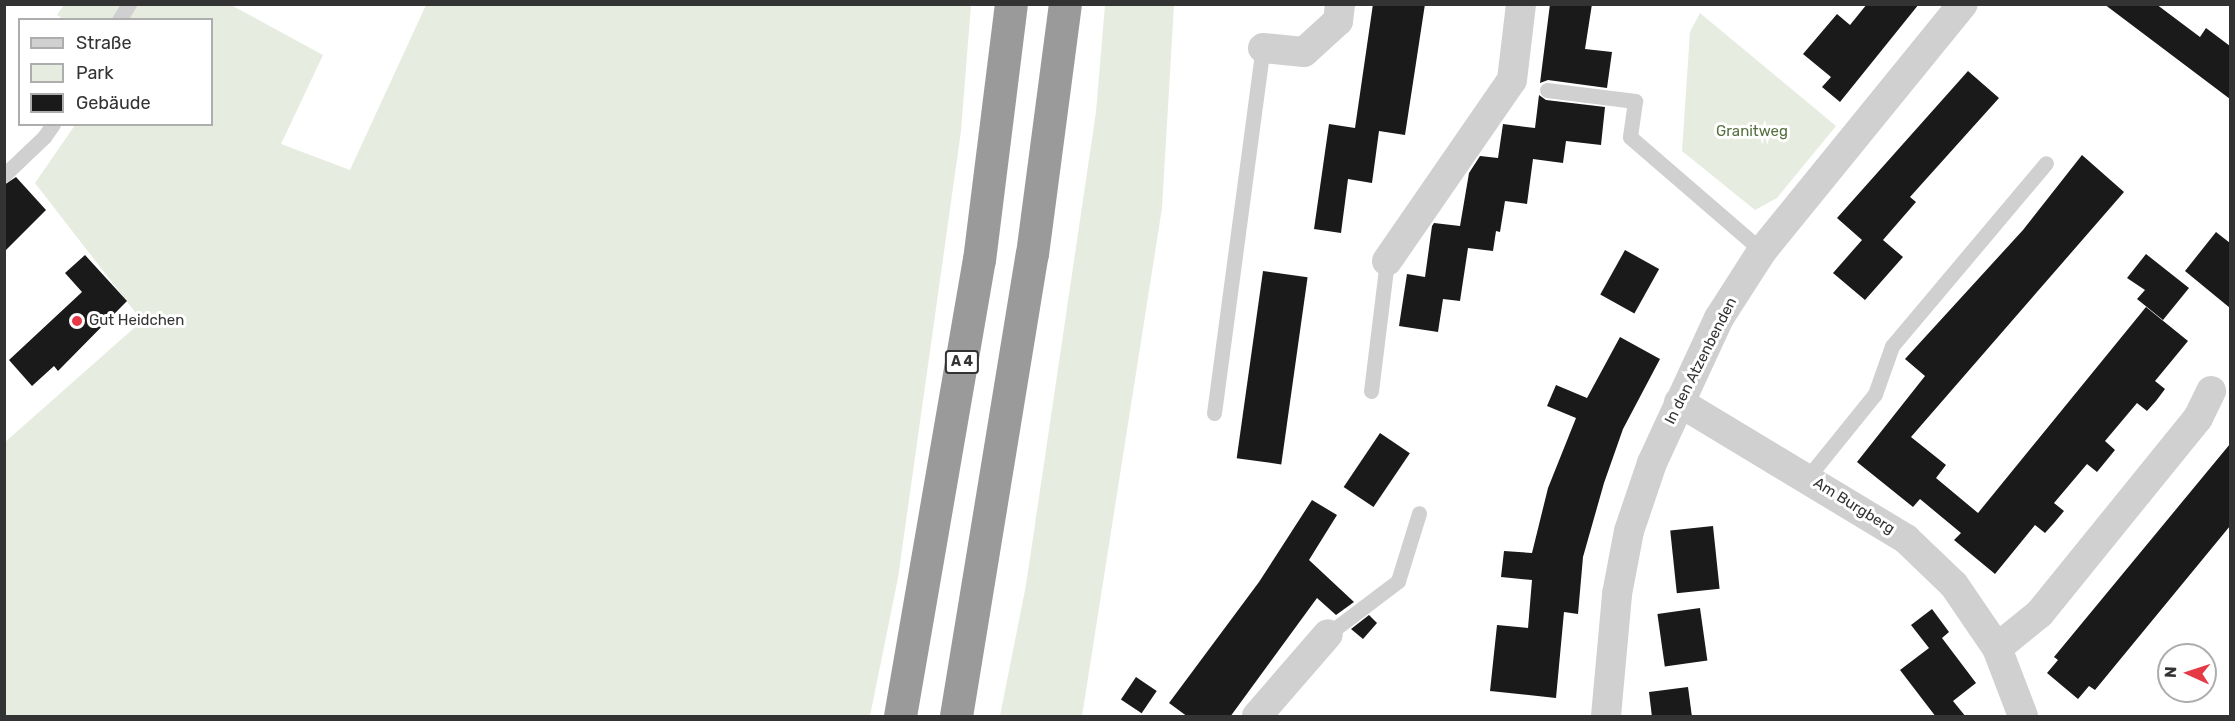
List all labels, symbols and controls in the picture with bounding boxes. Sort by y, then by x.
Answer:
legend [18,18,213,126]
text: Straße [76,32,132,54]
text: Park [76,62,113,84]
text: Gebäude [76,92,151,114]
park label: Granitweg [1716,123,1788,141]
street label: In den Atzenbenden [1661,294,1741,428]
place label: Gut Heidchen [89,312,184,330]
marker: Gut Heidchen [70,314,84,328]
road number: A 4 [944,351,980,373]
street label: Am Burgberg [1810,474,1898,538]
north arrow [2157,643,2217,703]
text: N [2161,666,2180,678]

